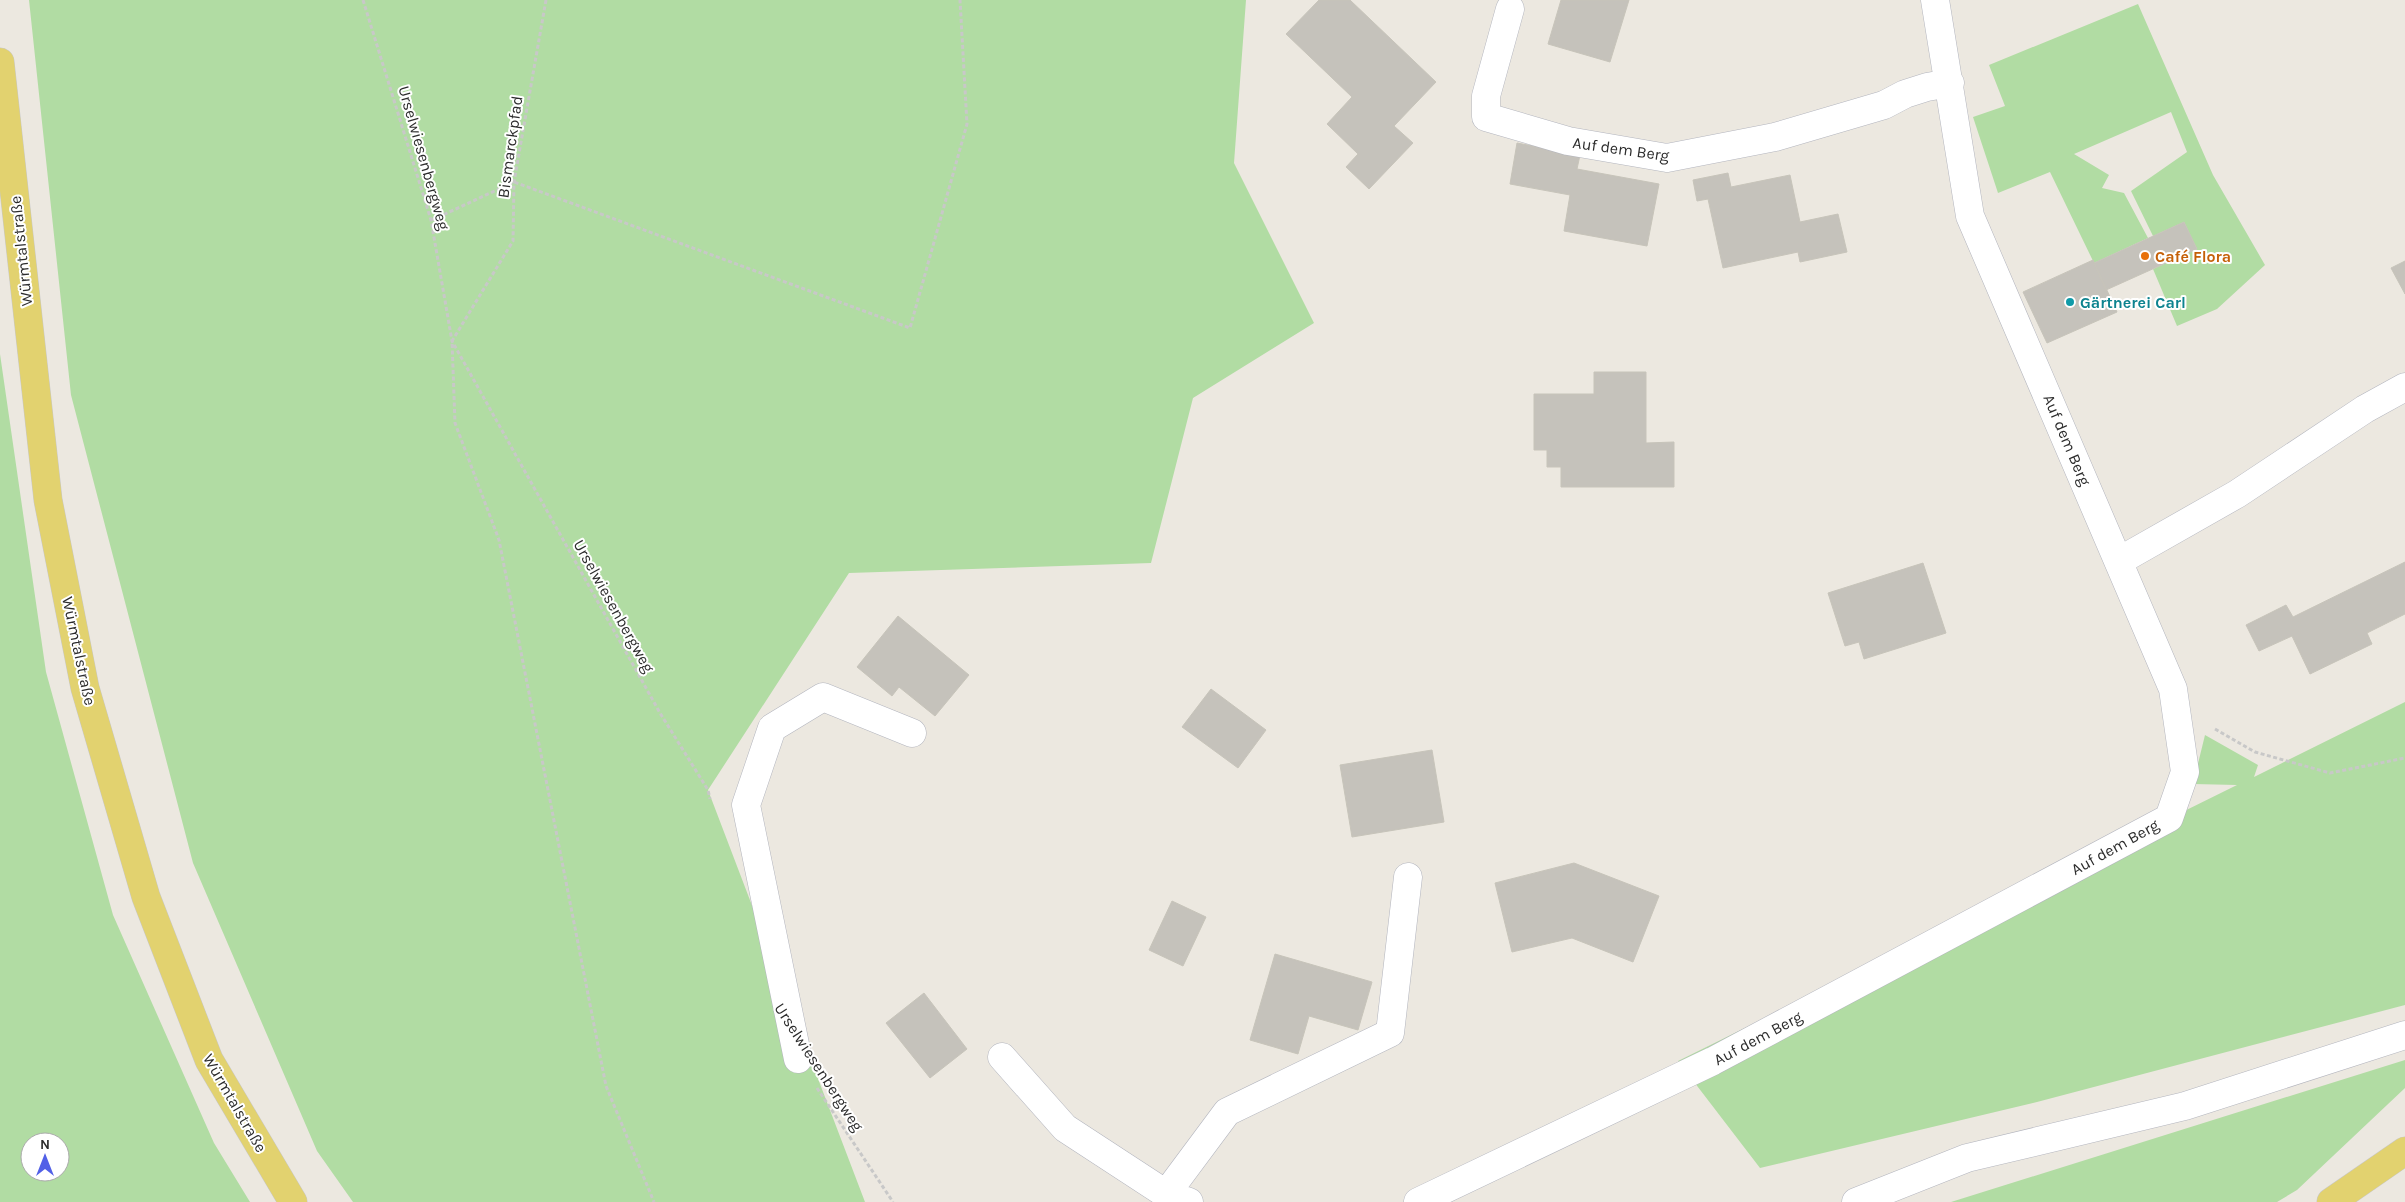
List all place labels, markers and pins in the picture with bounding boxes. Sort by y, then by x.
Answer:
place label: Café Flora [2155,247,2231,266]
marker: Café Flora [2139,250,2151,262]
place label: Gärtnerei Carl [2080,293,2186,312]
marker: Gärtnerei Carl [2064,296,2076,308]

